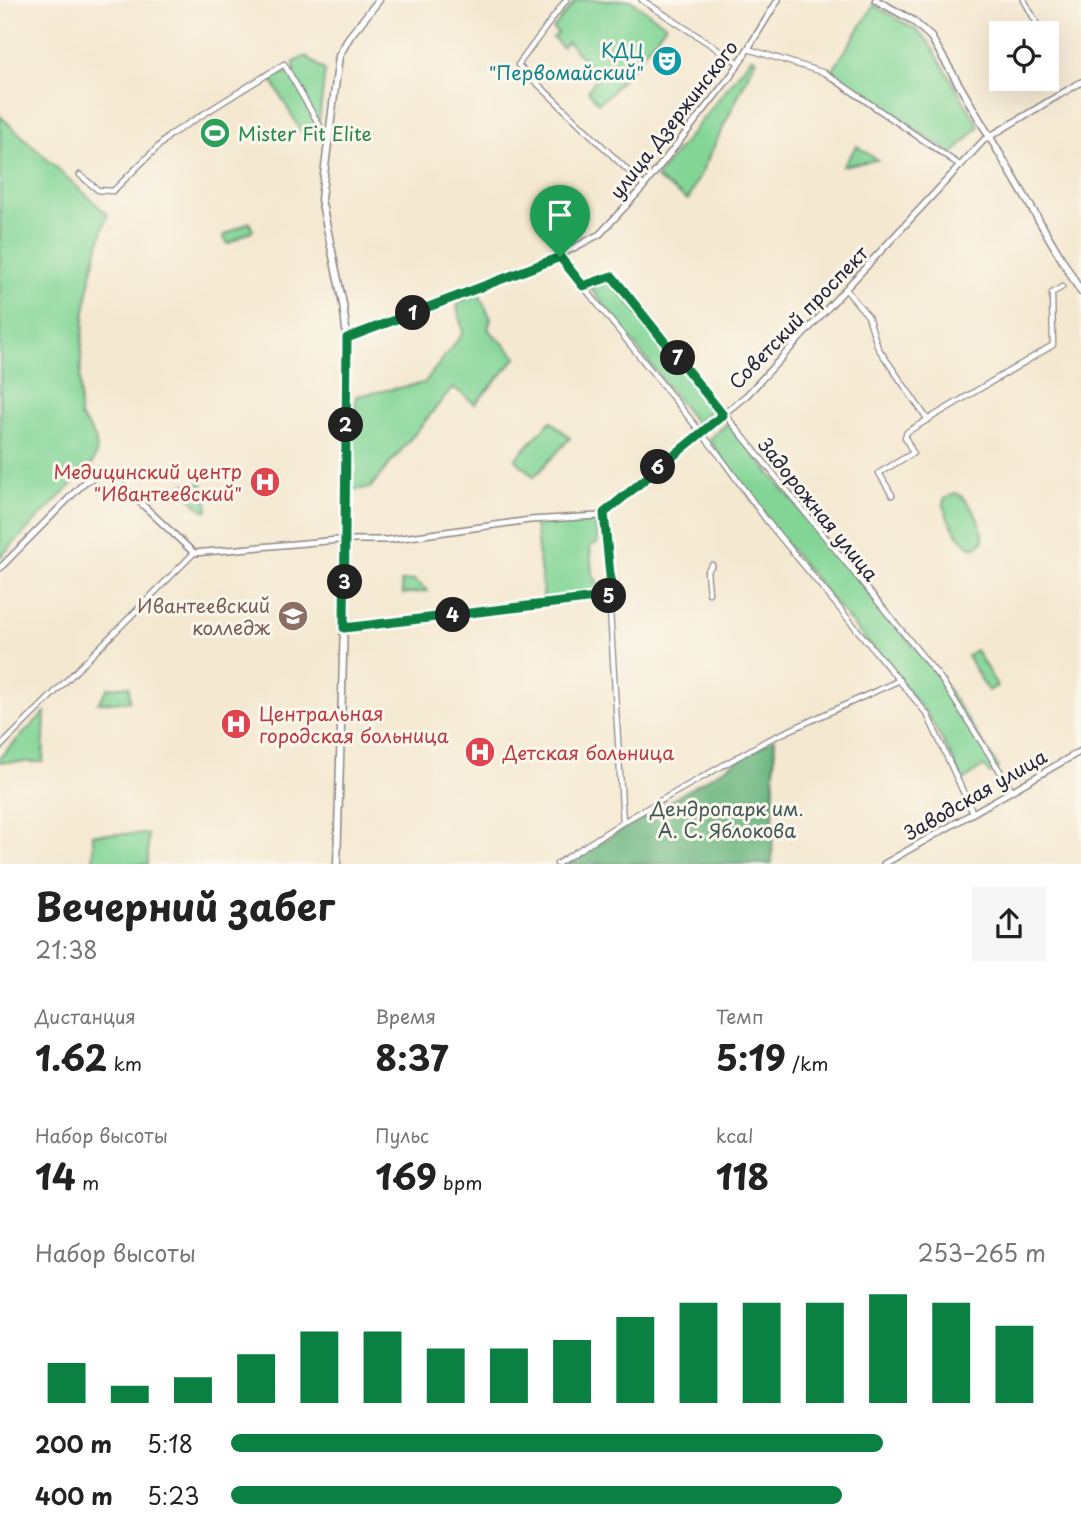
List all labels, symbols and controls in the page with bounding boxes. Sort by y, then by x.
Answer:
map controls [989,21,1059,91]
button: locate [989,21,1059,91]
street label: улица Дзержинского [602,34,744,204]
place label: КДЦ "Первомайский" [489,36,644,86]
theatre icon: КДЦ "Первомайский" [650,44,684,78]
sports icon: Mister Fit Elite [198,116,232,150]
place label: Mister Fit Elite [238,119,372,147]
pin [530,185,590,257]
icon: arrive [541,196,579,234]
street label: Советский проспект [722,238,875,395]
pin: 1 [396,296,430,330]
text: 1 [408,298,417,326]
pin: 7 [660,340,696,376]
text: 7 [672,343,683,371]
pin: 2 [328,408,364,442]
text: 2 [339,410,352,438]
street label: Задорожная улица [752,431,886,587]
pin: 6 [640,449,676,484]
text: 6 [651,452,664,480]
place label: Медицинский центр "Ивантеевский" [53,457,242,507]
hospital icon: Медицинский центр "Ивантеевский" [248,465,282,499]
pin: 3 [328,564,362,600]
text: 3 [338,567,351,595]
pin: 5 [592,578,626,614]
text: 5 [602,581,615,609]
place label: Ивантеевский колледж [137,591,270,641]
pin: 4 [435,598,470,632]
school or university icon: Ивантеевский колледж [276,599,310,633]
text: 4 [446,600,459,628]
place label: Центральная городская больница [259,699,449,749]
hospital icon: Центральная городская больница [219,707,253,741]
hospital icon: Детская больница [463,735,497,769]
place label: Детская больница [502,738,674,766]
street label: Заводская улица [898,742,1052,846]
park label: Дендропарк им. А. С. Яблокова [649,794,804,844]
text: Вечерний забег [35,877,335,934]
button: share [972,887,1046,961]
text: 21:38 [35,932,98,967]
text: Дистанция [35,1002,136,1030]
text: Время [375,1002,436,1030]
text: Темп [716,1002,764,1030]
text: 1.62 [35,1030,107,1083]
text: 8:37 [375,1030,448,1083]
text: 5:19 [716,1030,786,1083]
text: km [107,1049,142,1077]
text: /km [786,1049,828,1077]
text: Набор высоты [35,1121,168,1149]
text: Пульс [375,1121,429,1149]
text: kcal [716,1121,754,1149]
text: 14 [35,1149,76,1202]
text: 169 [375,1149,437,1202]
text: 118 [716,1149,769,1202]
text: m [76,1168,99,1196]
text: bpm [437,1168,483,1196]
text: Набор высоты [35,1235,196,1270]
text: 253–265 m [918,1235,1046,1270]
text: 200 m [35,1426,112,1461]
text: 5:18 [147,1426,193,1461]
text: 400 m [35,1478,113,1513]
text: 5:23 [147,1478,200,1513]

